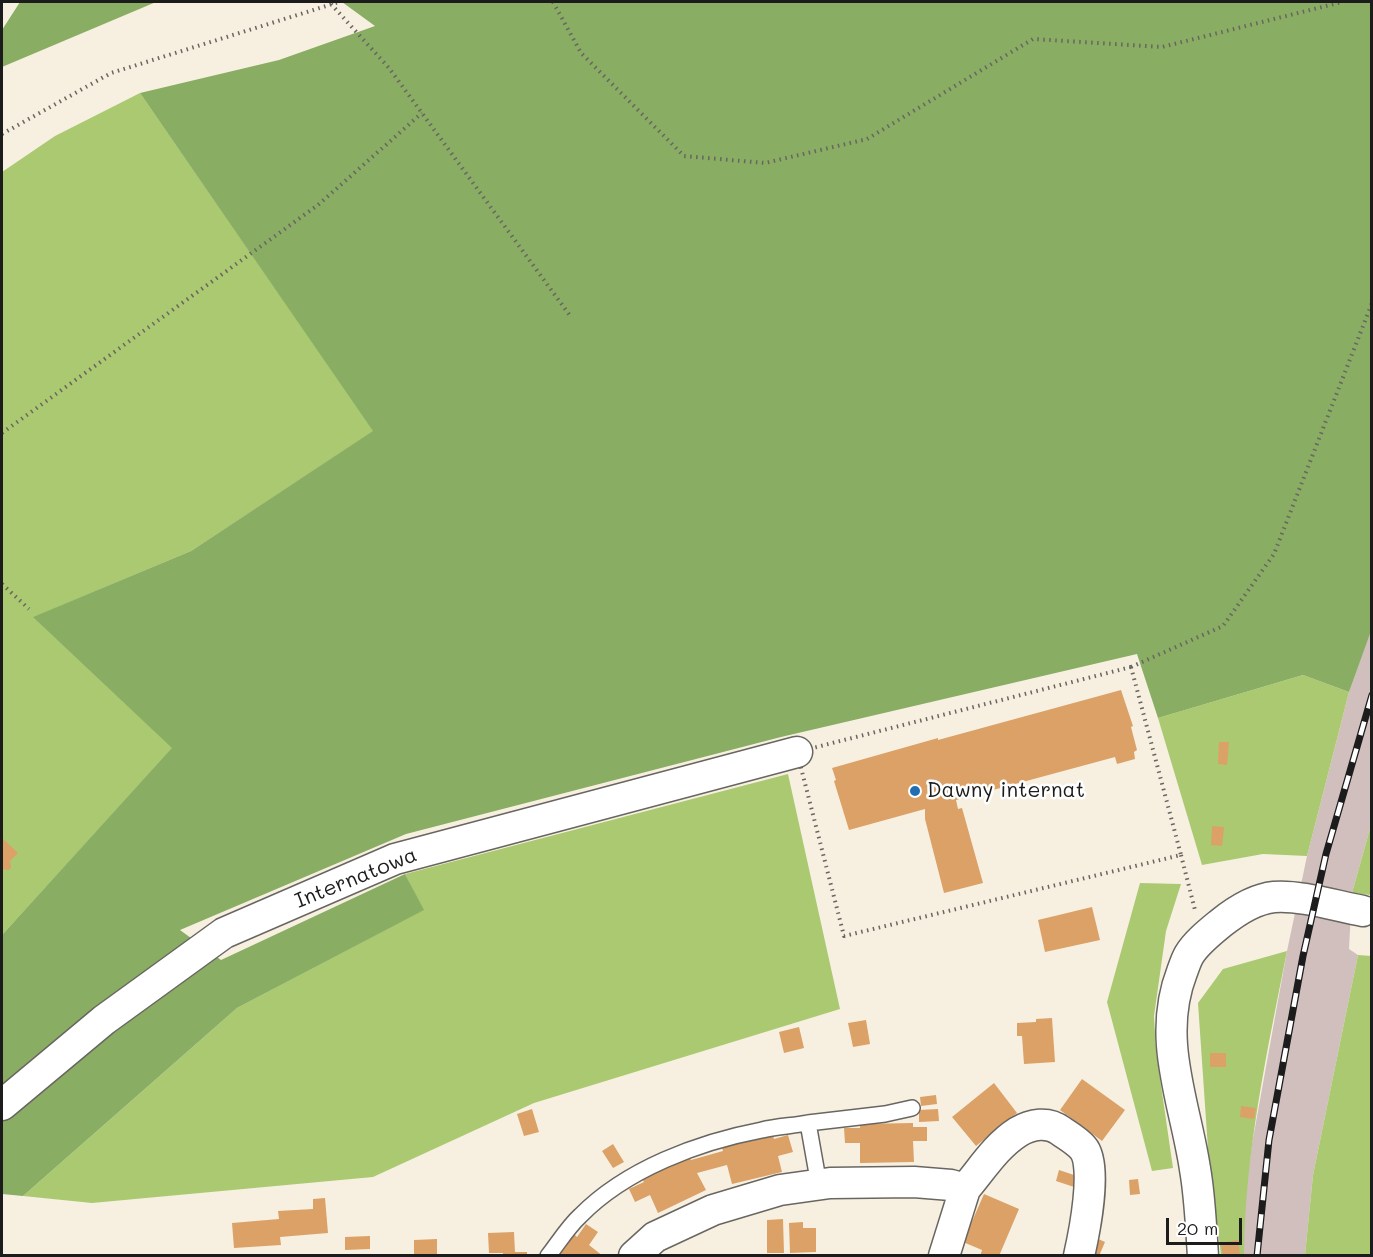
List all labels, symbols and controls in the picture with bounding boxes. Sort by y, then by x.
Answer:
place label: Dawny internat [927,778,1085,804]
marker: Dawny internat [908,784,922,798]
street label: Internatowa [291,842,421,914]
scale bar [1169,1206,1246,1244]
text: 20 m [1177,1216,1218,1240]

